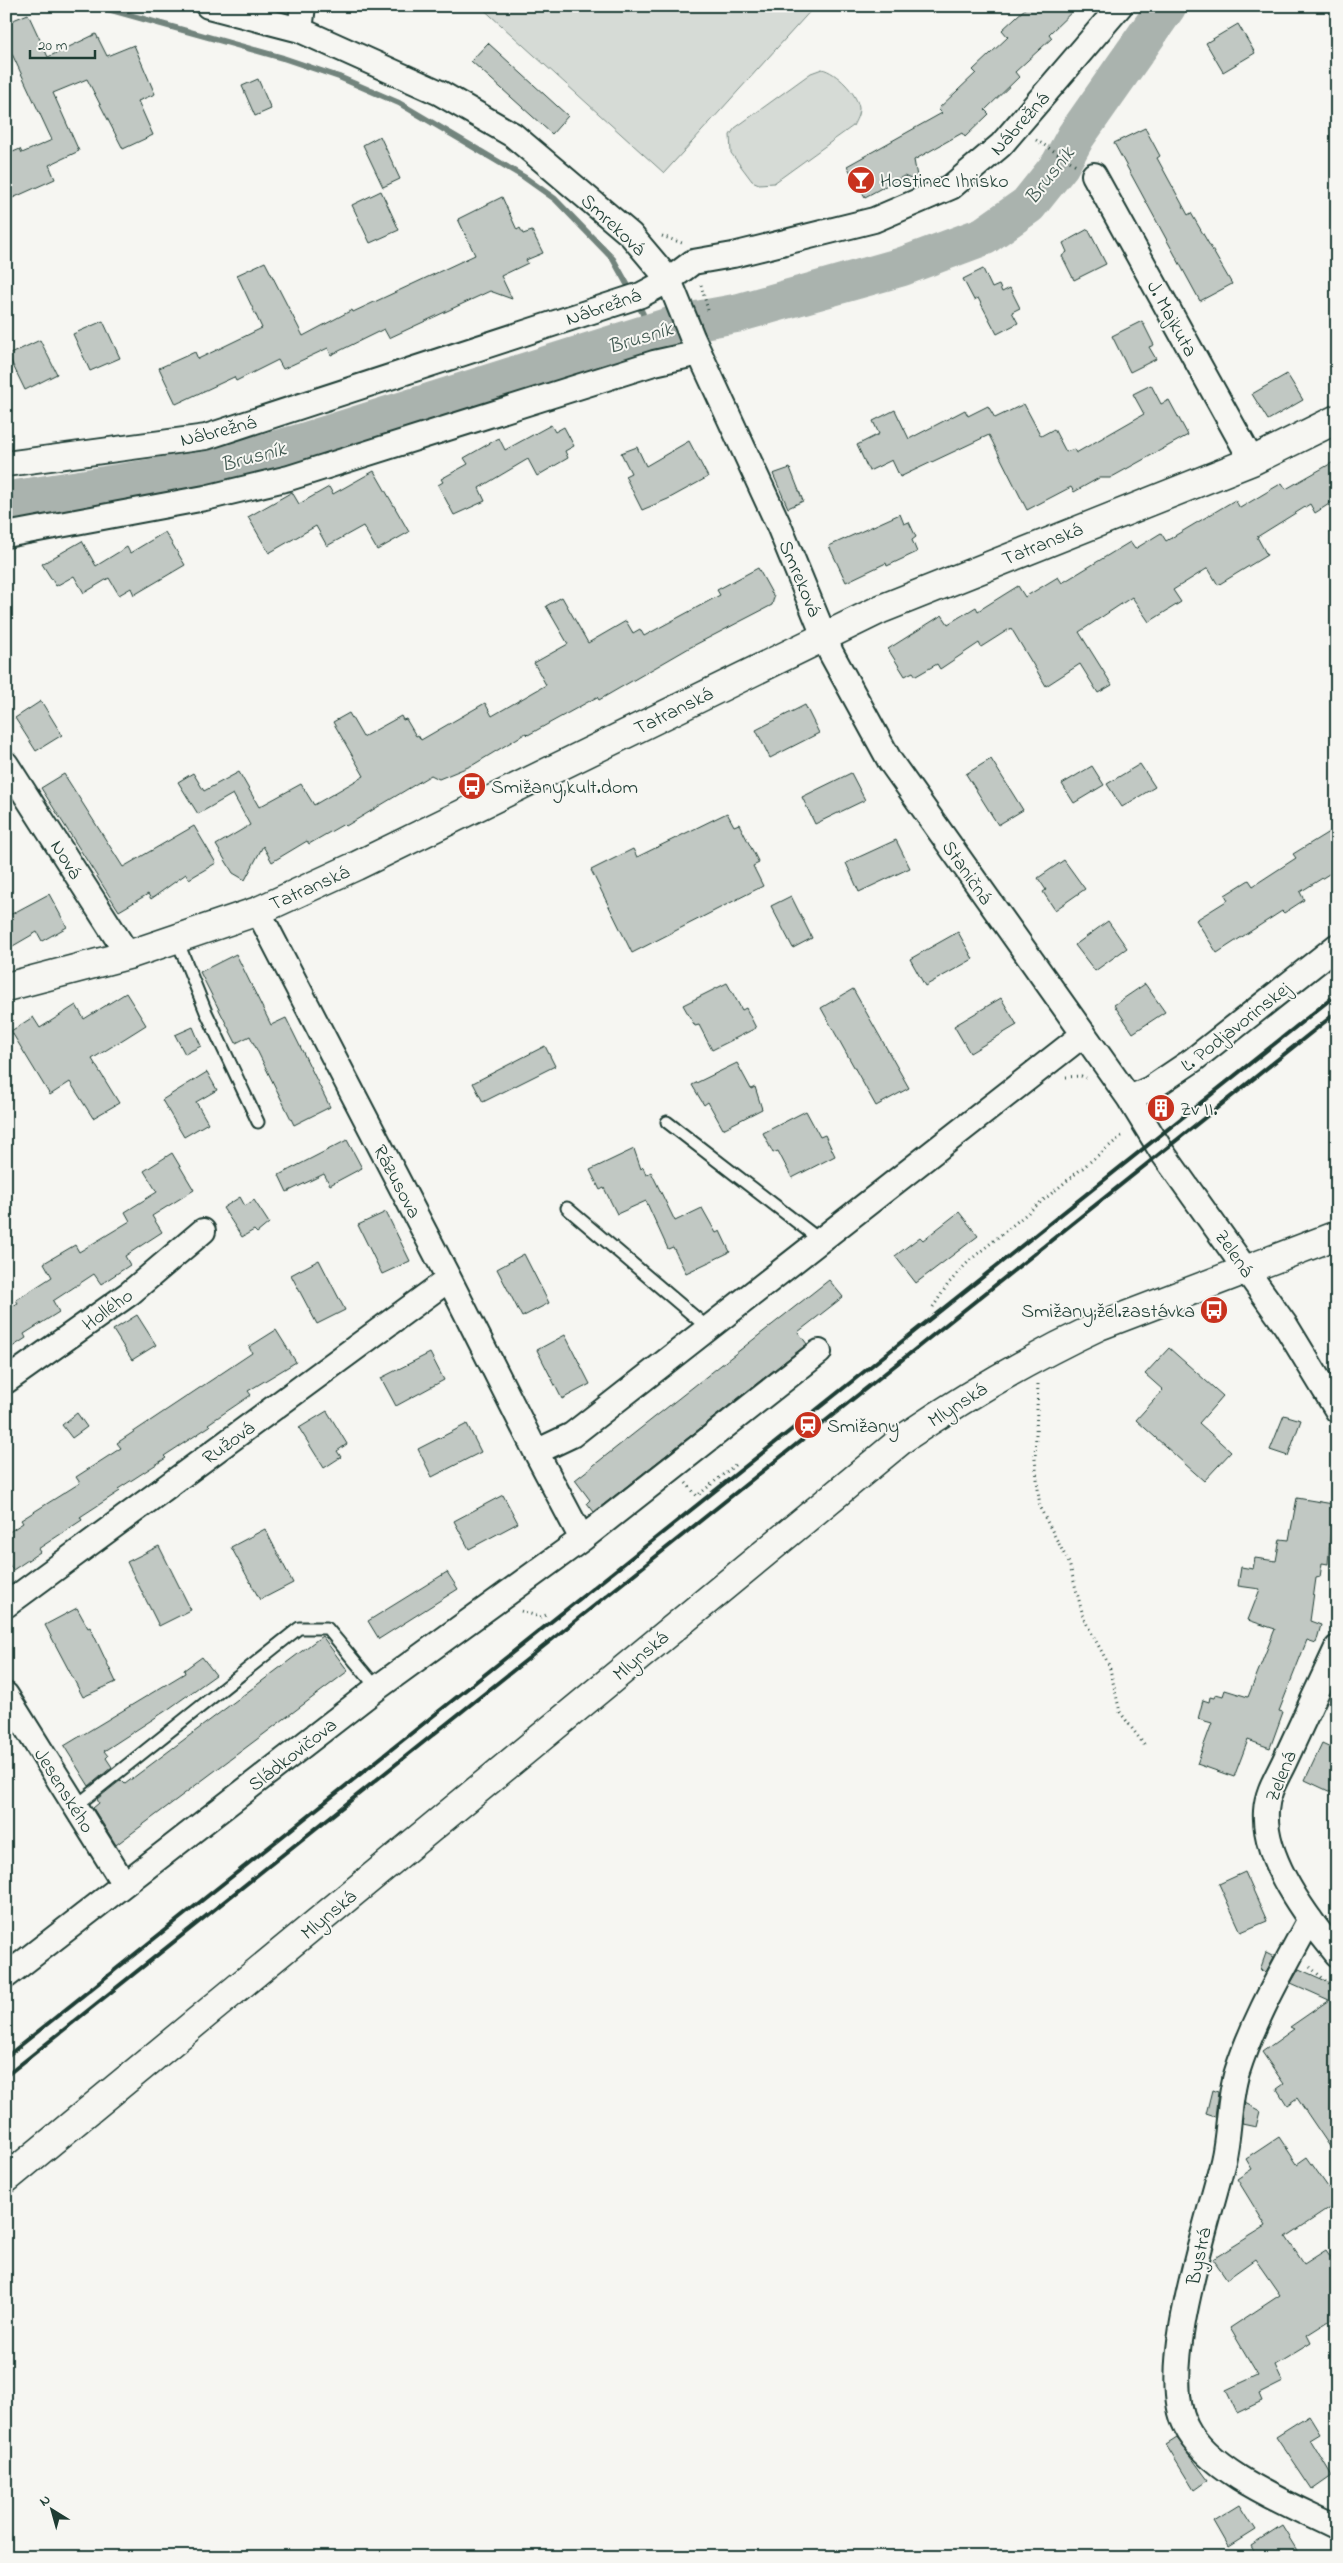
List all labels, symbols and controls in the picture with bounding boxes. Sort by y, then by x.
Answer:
scale bar [30,28,95,60]
text: 20 m [38,35,68,57]
street label: Nábrežná [984,86,1058,163]
water label: Brusník [1018,140,1083,212]
bar icon: Hostinec Ihrisko [846,165,876,195]
place label: Hostinec Ihrisko [880,168,1009,197]
street label: Smreková [573,188,652,264]
street label: J. Majkuta [1138,276,1204,363]
street label: Nábrežná [562,282,645,335]
water label: Brusník [604,315,678,363]
street label: Nábrežná [177,409,260,456]
water label: Brusník [217,435,290,481]
street label: Tatranská [998,516,1088,575]
street label: Smreková [770,536,828,622]
street label: Tatranská [630,681,719,744]
bus stop icon: Smižany,kult.dom [457,771,487,801]
place label: Smižany,kult.dom [491,774,638,803]
street label: Nová [42,835,88,886]
street label: Staničná [933,835,999,912]
street label: Tatranská [265,859,355,920]
street label: Ľ. Podjavorinskej [1175,975,1299,1080]
building icon: Zv II. [1146,1093,1176,1123]
place label: Zv II. [1180,1096,1218,1125]
street label: Rázusova [364,1140,427,1224]
street label: Zelená [1206,1225,1260,1284]
street label: Hollého [77,1283,140,1340]
bus stop icon: Smižany,žel.zastávka [1199,1295,1229,1325]
place label: Smižany,žel.zastávka [1021,1298,1195,1327]
street label: Mlynská [923,1376,994,1436]
station icon: Smižany [793,1410,823,1440]
place label: Smižany [827,1413,899,1442]
street label: Ružová [197,1415,262,1473]
street label: Mlynská [607,1625,676,1689]
street label: Sládkovičova [243,1712,344,1800]
street label: Jesenského [25,1743,100,1840]
street label: Zelená [1259,1747,1306,1807]
street label: Mlynská [295,1884,364,1948]
street label: Bystrá [1180,2225,1221,2289]
north arrow [28,2486,78,2536]
text: N [35,2490,55,2512]

